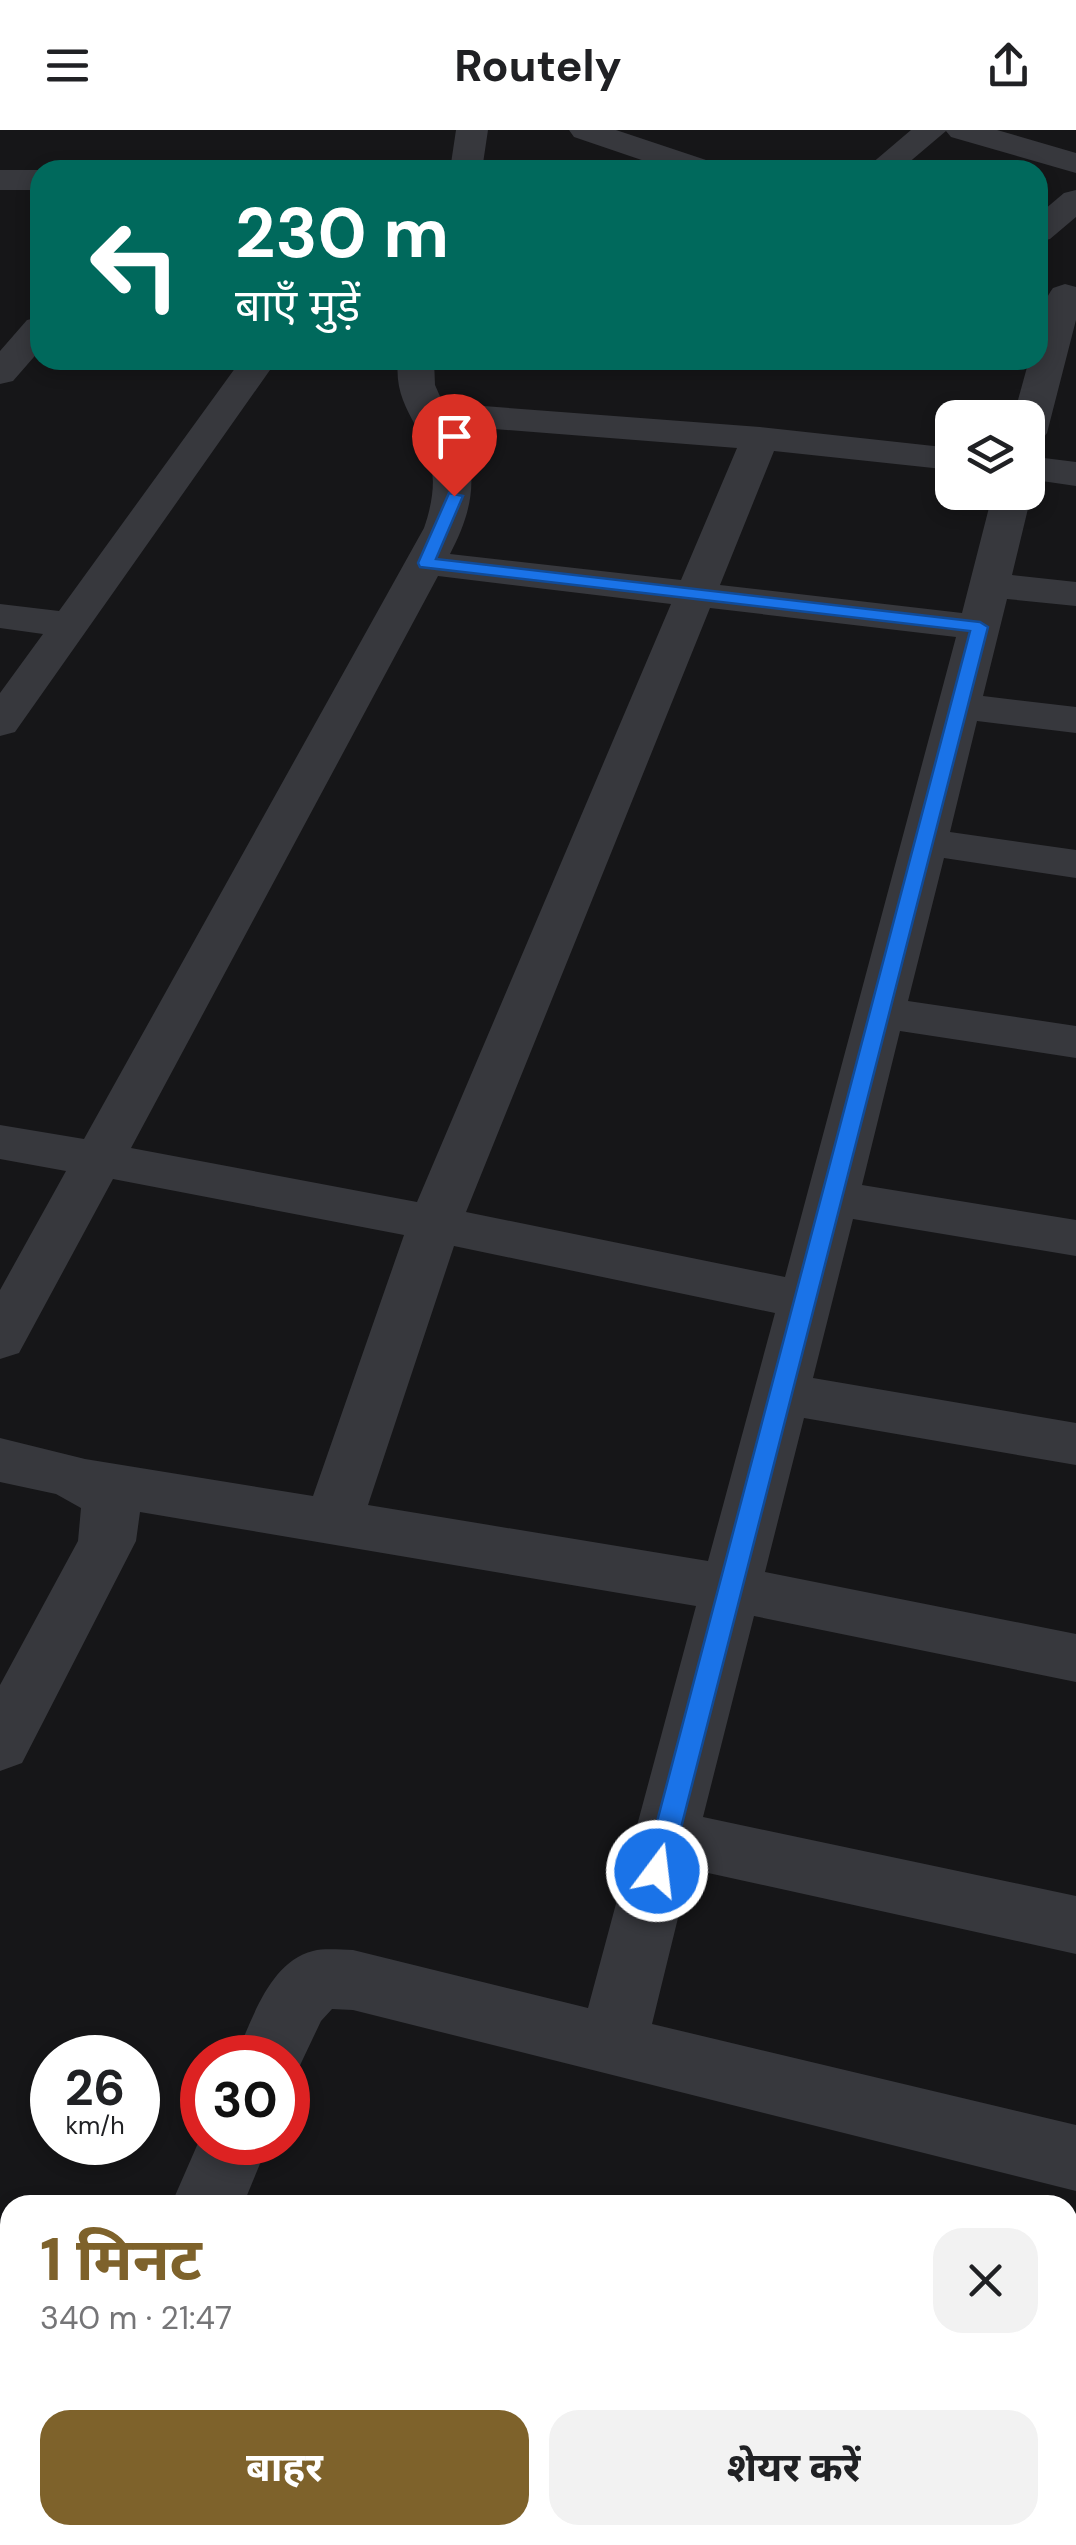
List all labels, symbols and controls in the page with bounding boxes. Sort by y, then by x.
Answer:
text: Routely [454,36,622,95]
icon: menu [40,38,95,93]
icon: share [981,38,1036,93]
text: 230 m [235,188,449,279]
icon: left [70,200,200,330]
text: बाएँ मुड़ें [235,276,360,335]
pin [412,394,497,497]
map controls [935,400,1045,510]
button: layers [935,400,1045,510]
icon: arrive [427,409,482,464]
position arrow [605,1819,709,1923]
speed limit sign: 30 [180,2035,310,2165]
text: 26 [65,2055,125,2121]
text: km/h [65,2109,125,2142]
text: 1 मिनट [40,2220,202,2299]
button: close [933,2228,1038,2333]
text: 340 m · 21:47 [40,2297,232,2339]
button: बाहर [40,2410,529,2525]
button: शेयर करें [549,2410,1038,2525]

